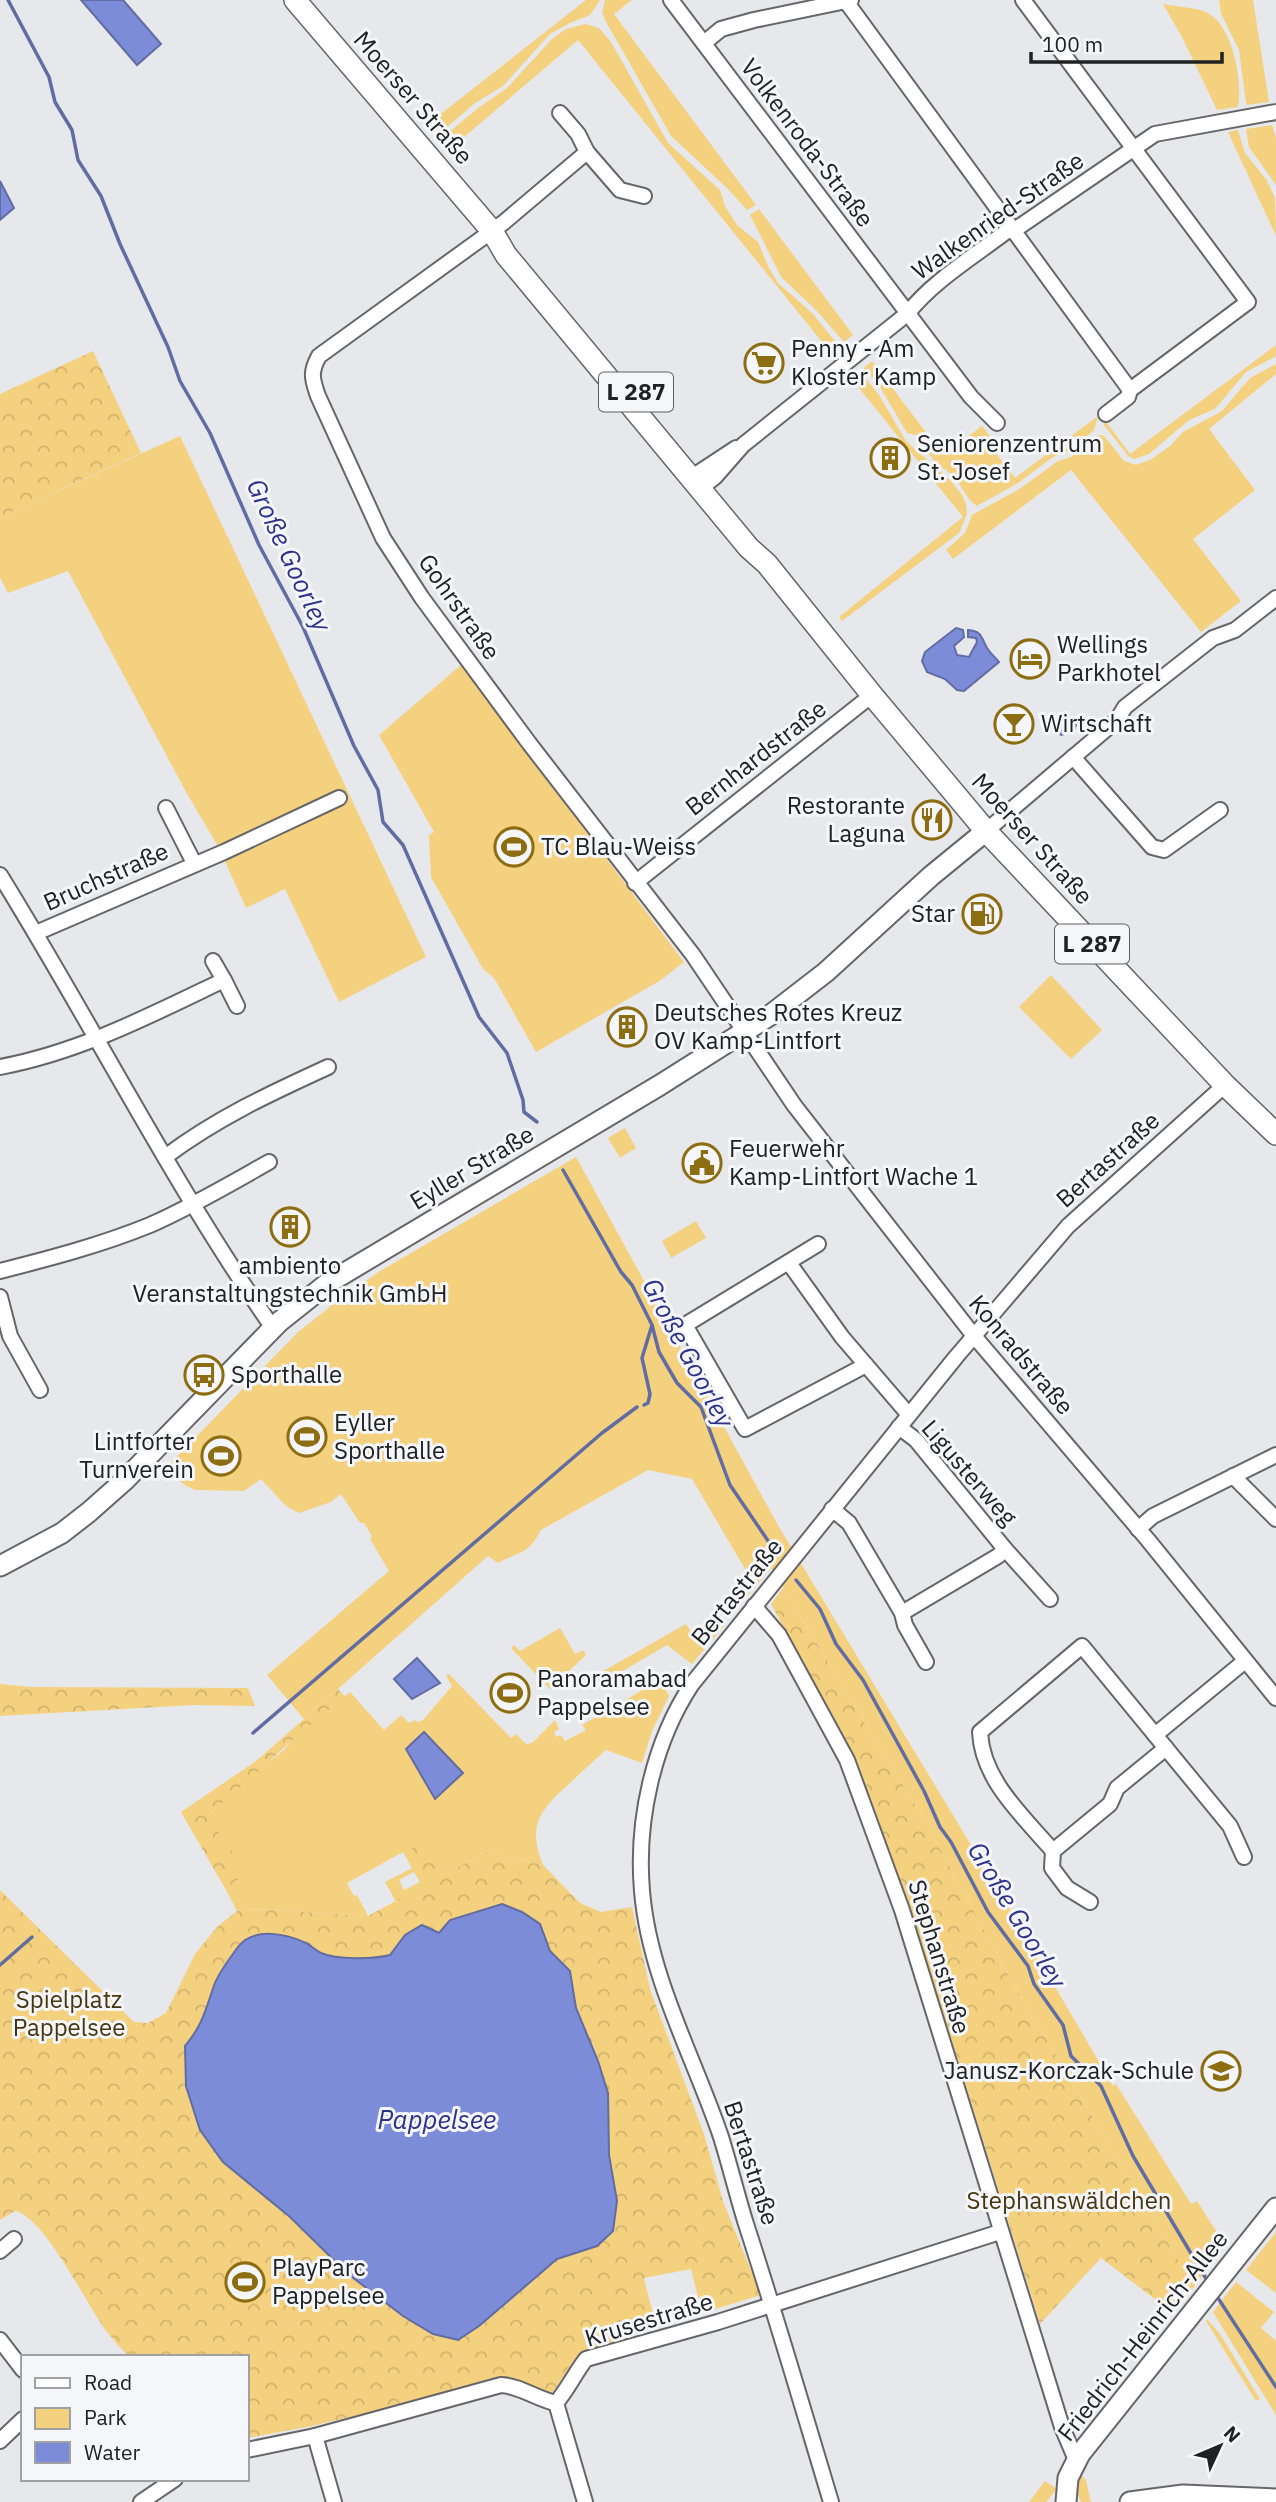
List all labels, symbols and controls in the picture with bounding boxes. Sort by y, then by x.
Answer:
scale bar [1031,21,1222,65]
street label: Moerser Straße [347,24,481,171]
text: 100 m [1042,30,1103,58]
street label: Volkenroda-Straße [734,52,882,233]
street label: Walkenried-Straße [905,144,1090,286]
place label: Penny - Am Kloster Kamp [791,332,936,392]
supermarket icon: Penny - Am Kloster Kamp [743,342,785,384]
road number: L 287 [599,372,673,412]
place label: Seniorenzentrum St. Josef [917,427,1102,487]
building icon: Seniorenzentrum St. Josef [869,437,911,479]
water label: Große Goorley [240,473,341,638]
street label: Gohrstraße [412,547,508,666]
place label: Wellings Parkhotel [1057,628,1161,688]
hotel icon: Wellings Parkhotel [1009,638,1051,680]
street label: Bernhardstraße [678,692,832,822]
bar icon: Wirtschaft [993,703,1035,745]
place label: Wirtschaft [1041,707,1152,739]
street label: Moerser Straße [965,766,1100,911]
place label: Restorante Laguna [787,789,905,849]
restaurant icon: Restorante Laguna [911,799,953,841]
sports icon: TC Blau-Weiss [493,826,535,868]
place label: TC Blau-Weiss [541,830,696,862]
street label: Bruchstraße [38,834,173,918]
fuel station icon: Star [961,893,1003,935]
place label: Star [911,897,955,929]
road number: L 287 [1055,925,1129,964]
place label: Deutsches Rotes Kreuz OV Kamp-Lintfort [654,996,902,1056]
building icon: Deutsches Rotes Kreuz OV Kamp-Lintfort [606,1006,648,1048]
street label: Bertastraße [1049,1104,1166,1214]
street label: Eyller Straße [404,1118,539,1217]
place label: Feuerwehr Kamp-Lintfort Wache 1 [729,1132,978,1192]
public building icon: Feuerwehr Kamp-Lintfort Wache 1 [681,1142,723,1184]
building icon: ambiento Veranstaltungstechnik GmbH [269,1206,311,1248]
place label: ambiento Veranstaltungstechnik GmbH [133,1249,447,1309]
water label: Große Goorley [635,1272,743,1434]
street label: Konradstraße [962,1288,1081,1421]
bus stop icon: Sporthalle [183,1354,225,1396]
place label: Sporthalle [231,1358,342,1390]
place label: Eyller Sporthalle [334,1406,445,1466]
street label: Ligusterweg [915,1413,1025,1532]
sports icon: Eyller Sporthalle [286,1416,328,1458]
place label: Lintforter Turnverein [79,1425,194,1485]
sports icon: Lintforter Turnverein [200,1435,242,1477]
street label: Bertastraße [683,1531,789,1652]
place label: Panoramabad Pappelsee [537,1662,687,1722]
sports icon: Panoramabad Pappelsee [489,1672,531,1714]
water label: Große Goorley [961,1835,1076,1995]
street label: Stephanstraße [901,1876,979,2038]
park label: Spielplatz Pappelsee [13,1983,125,2043]
school or university icon: Janusz-Korczak-Schule [1200,2050,1242,2092]
place label: Janusz-Korczak-Schule [944,2054,1194,2086]
street label: Bertastraße [717,2096,787,2229]
water label: Pappelsee [378,2102,496,2136]
park label: Stephanswäldchen [967,2184,1171,2216]
street label: Friedrich-Heinrich-Allee [1050,2223,1235,2447]
place label: PlayParc Pappelsee [272,2251,385,2311]
sports icon: PlayParc Pappelsee [224,2261,266,2303]
street label: Krusestraße [581,2284,717,2354]
legend [21,2355,248,2481]
text: Road [84,2368,132,2396]
text: Park [84,2403,127,2431]
north arrow [1185,2411,1255,2481]
text: N [1219,2421,1246,2447]
text: Water [84,2438,141,2466]

